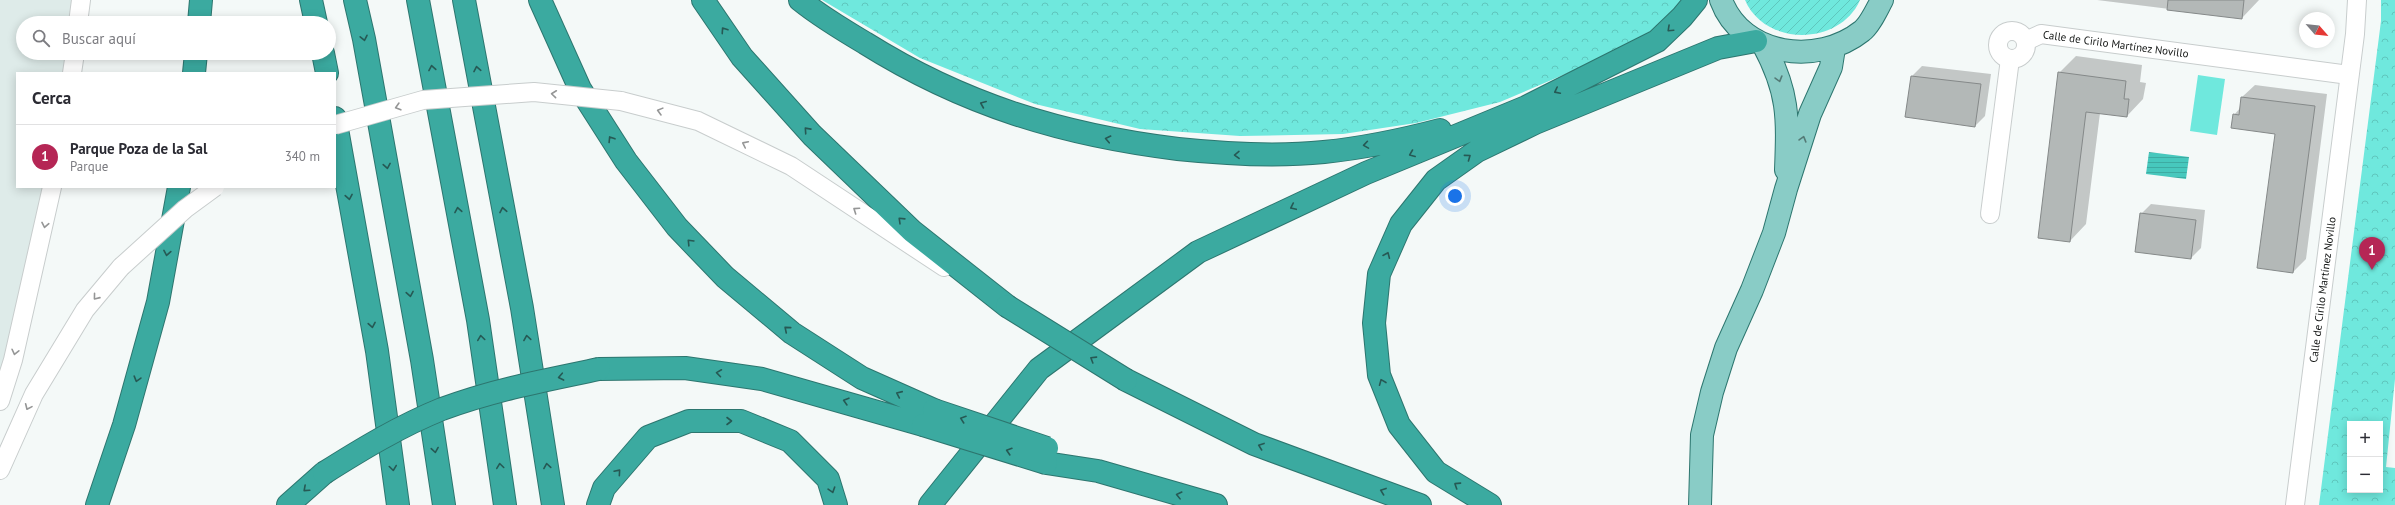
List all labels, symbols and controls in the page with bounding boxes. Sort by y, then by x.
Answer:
north arrow [2299,12,2335,48]
search box [16,16,336,60]
one-way arrow [1667,24,1675,32]
icon: search [30,27,52,49]
one-way arrow [721,27,729,34]
street label: Calle de Cirilo Martínez Novillo [2042,27,2190,61]
text: Buscar aquí [62,29,136,48]
one-way arrow [359,35,367,41]
one-way arrow [428,65,437,71]
one-way arrow [473,66,482,72]
one-way arrow [1774,75,1783,82]
one-way arrow [1553,86,1561,94]
text: Cerca [32,87,71,109]
one-way arrow [551,90,557,99]
one-way arrow [979,100,986,108]
one-way arrow [395,102,402,111]
one-way arrow [657,107,664,116]
one-way arrow [804,127,812,135]
one-way arrow [1105,135,1111,143]
one-way arrow [609,136,616,143]
one-way arrow [1798,136,1807,143]
text: Parque Poza de la Sal [70,139,207,158]
one-way arrow [741,141,749,149]
one-way arrow [1363,141,1369,149]
text: 1 [41,148,49,165]
text: 340 m [285,148,320,165]
one-way arrow [1408,149,1416,157]
one-way arrow [1234,151,1240,159]
one-way arrow [1464,155,1471,162]
text: Parque [70,158,108,175]
one-way arrow [382,163,391,169]
your location [1445,186,1465,206]
one-way arrow [344,194,353,201]
one-way arrow [1290,202,1298,210]
one-way arrow [454,207,463,213]
one-way arrow [500,207,508,213]
one-way arrow [854,208,861,215]
street label: Calle de Cirilo Martínez Novillo [2306,216,2339,363]
one-way arrow [898,217,906,225]
one-way arrow [41,222,49,228]
pin: 1 [2359,237,2385,270]
one-way arrow [688,239,695,247]
one-way arrow [164,250,172,256]
one-way arrow [1382,252,1390,260]
one-way arrow [405,291,414,297]
one-way arrow [94,292,101,299]
one-way arrow [367,322,376,329]
one-way arrow [784,326,791,333]
one-way arrow [477,335,486,341]
one-way arrow [523,335,531,341]
one-way arrow [12,349,20,355]
one-way arrow [1090,357,1097,364]
one-way arrow [716,369,722,378]
one-way arrow [558,372,564,381]
one-way arrow [133,375,142,382]
one-way arrow [1378,379,1386,386]
one-way arrow [895,391,903,399]
one-way arrow [842,397,849,406]
one-way arrow [25,403,33,411]
one-way arrow [960,416,967,424]
one-way arrow [726,417,732,425]
map controls [2347,421,2383,493]
button: + [2347,421,2383,457]
one-way arrow [1258,443,1265,451]
one-way arrow [430,447,439,453]
one-way arrow [1006,447,1013,456]
button: − [2347,457,2383,493]
one-way arrow [496,463,505,469]
one-way arrow [543,463,552,470]
one-way arrow [388,465,397,471]
one-way arrow [613,469,620,477]
one-way arrow [1454,483,1461,490]
one-way arrow [303,484,311,492]
one-way arrow [827,486,835,493]
one-way arrow [1380,488,1387,496]
one-way arrow [1175,492,1182,500]

